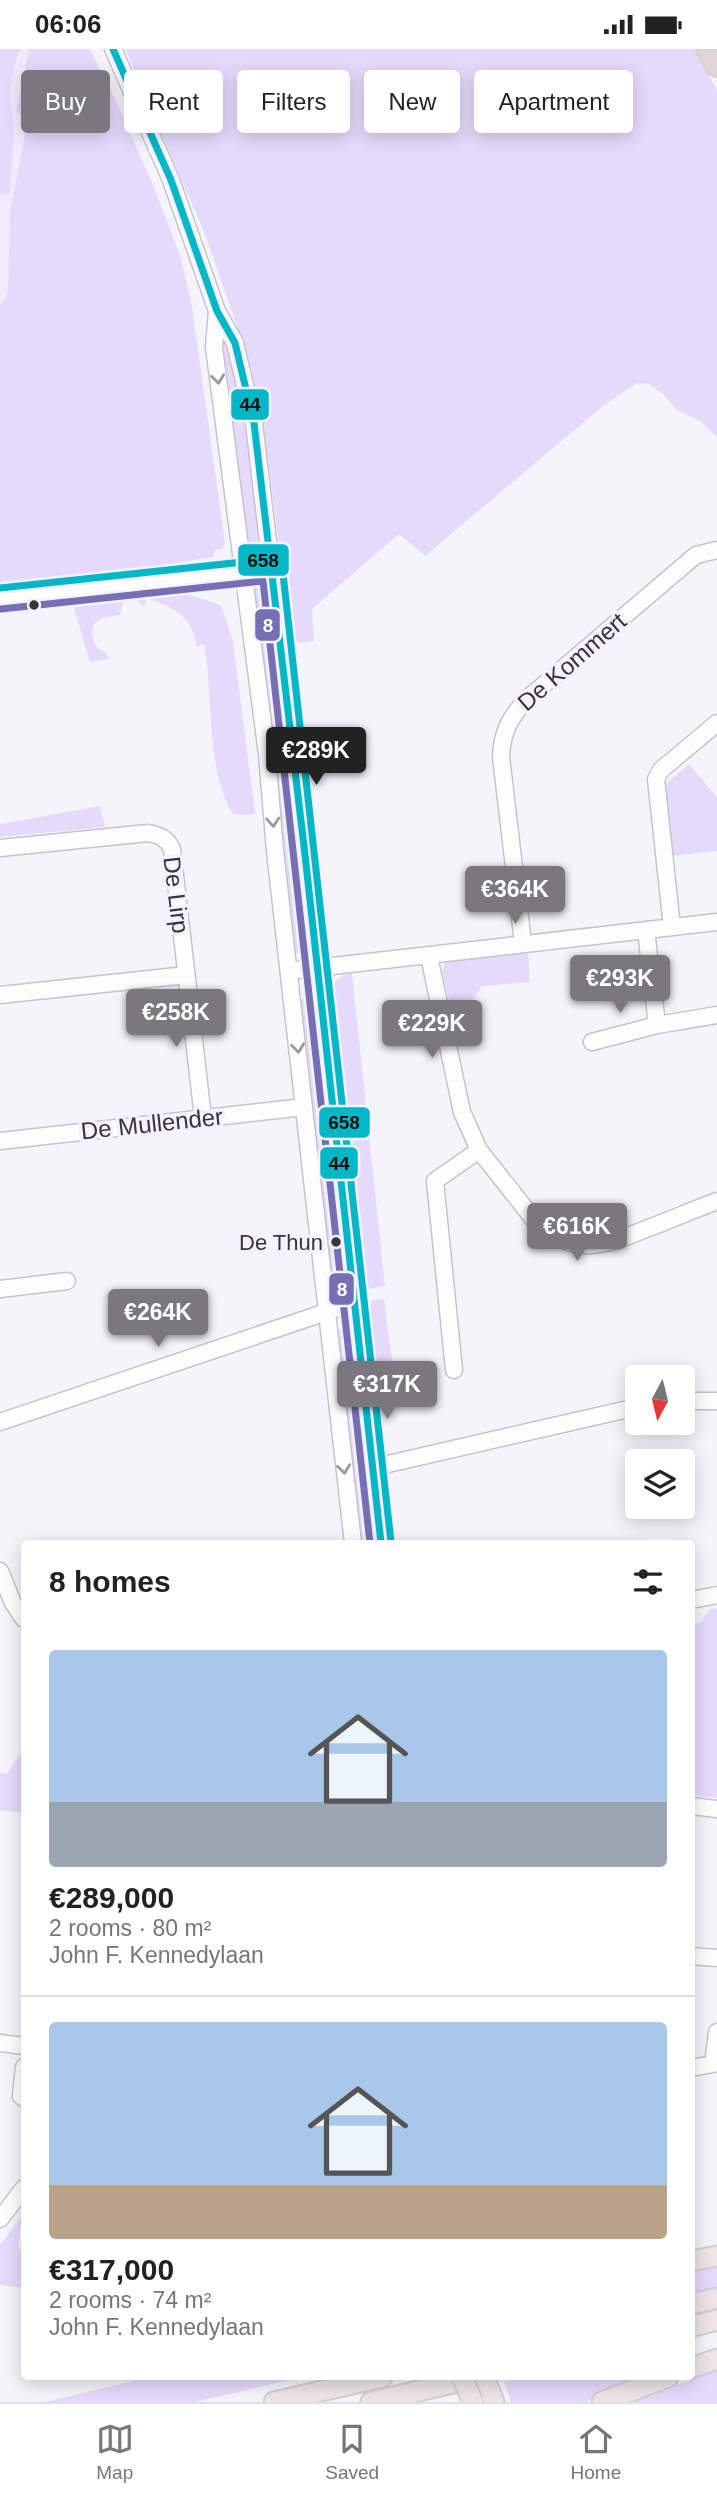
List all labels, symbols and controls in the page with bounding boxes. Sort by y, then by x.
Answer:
text: 06:06 [35,9,102,39]
chip: Buy [21,70,110,133]
chip: Rent [124,70,223,133]
chip: Filters [237,70,350,133]
chip: New [364,70,460,133]
chip: Apartment [474,70,633,133]
one-way arrow [211,373,226,384]
line badge: 44 [230,388,270,421]
text: 44 [239,394,261,415]
line badge: 658 [237,543,290,577]
text: 658 [247,550,279,571]
unlabelled marker [27,598,41,612]
street label: De Kommert [512,607,632,716]
line badge: 8 [254,608,281,642]
text: 8 [263,615,273,636]
pin: €289K [267,727,365,787]
text: €289K [282,737,350,763]
one-way arrow [265,817,280,828]
street label: De Lirp [158,855,195,935]
pin: €364K [466,867,564,926]
text: €364K [481,876,549,902]
pin: €293K [571,955,669,1015]
text: €293K [586,965,654,991]
pin: €258K [127,989,225,1049]
text: €258K [142,999,210,1025]
pin: €229K [383,1000,481,1060]
text: €229K [398,1010,466,1036]
one-way arrow [290,1043,305,1054]
street label: De Mullender [80,1103,224,1144]
line badge: 658 [318,1106,371,1139]
text: 658 [328,1112,360,1133]
line badge: 44 [319,1146,359,1180]
text: 44 [328,1153,350,1174]
pin: €616K [528,1203,626,1263]
text: €616K [543,1213,611,1239]
place label: De Thun [239,1230,323,1255]
marker: De Thun [329,1235,343,1249]
line badge: 8 [328,1272,355,1306]
text: 8 [337,1279,347,1300]
pin: €264K [109,1289,207,1349]
text: €264K [124,1299,192,1325]
pin: €317K [338,1361,436,1421]
north arrow [625,1365,695,1435]
map controls [625,1365,695,1519]
text: €317K [353,1371,421,1397]
button: layers [625,1449,695,1519]
one-way arrow [336,1464,351,1475]
icon: filters [629,1563,667,1601]
text: 8 homes [49,1565,171,1598]
icon: home [295,1696,421,1822]
text: €289,000 [49,1881,174,1914]
text: 2 rooms · 80 m² [49,1915,211,1941]
text: John F. Kennedylaan [49,1942,264,1968]
icon: home [295,2068,421,2194]
text: €317,000 [49,2253,174,2286]
text: 2 rooms · 74 m² [49,2287,211,2313]
text: John F. Kennedylaan [49,2314,264,2340]
tab: Map [96,2420,134,2484]
tab: Saved [325,2420,379,2484]
tab: Home [571,2420,621,2484]

